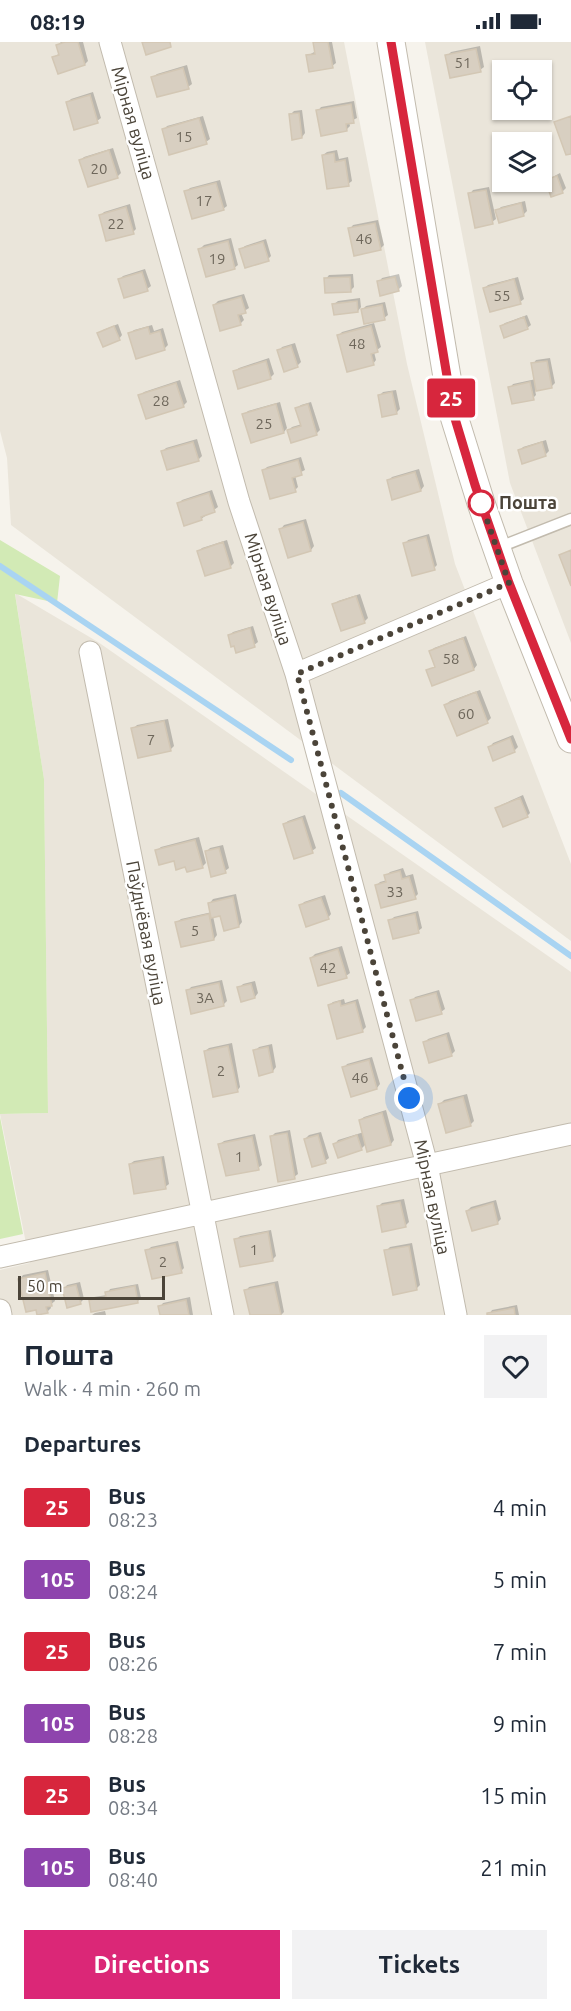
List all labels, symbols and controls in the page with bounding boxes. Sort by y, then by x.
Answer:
text: 08:19 [30,9,85,34]
house number: 51 [455,54,471,71]
map controls [492,60,552,192]
button: locate [492,60,552,120]
street label: Мірная вуліца [108,64,160,182]
house number: 15 [176,128,192,145]
button: layers [492,132,552,192]
house number: 20 [91,160,107,177]
house number: 17 [196,192,212,209]
house number: 22 [108,215,124,232]
house number: 46 [356,230,372,247]
house number: 19 [209,250,225,267]
house number: 55 [494,287,510,304]
house number: 48 [349,335,365,352]
line badge: 25 [424,378,478,418]
text: 25 [439,386,463,410]
house number: 28 [153,392,169,409]
house number: 25 [256,415,272,432]
marker: Пошта [468,490,494,516]
place label: Пошта [499,492,557,512]
street label: Мірная вуліца [241,530,297,647]
house number: 58 [443,650,459,667]
house number: 60 [458,705,474,722]
house number: 7 [147,731,155,748]
street label: Паўднёвая вуліца [123,859,171,1007]
house number: 33 [387,883,403,900]
house number: 5 [191,922,199,939]
house number: 42 [320,959,336,976]
house number: 3А [196,989,214,1006]
house number: 2 [217,1062,225,1079]
house number: 46 [352,1069,368,1086]
your location [394,1083,424,1113]
street label: Мірная вуліца [411,1137,455,1256]
house number: 1 [235,1148,243,1165]
house number: 1 [250,1241,258,1258]
house number: 2 [159,1253,167,1270]
scale bar [18,1273,165,1300]
text: 50 m [27,1277,63,1295]
button: heart [484,1335,547,1398]
text: Пошта [24,1339,114,1370]
text: Walk · 4 min · 260 m [24,1377,201,1400]
text: Departures [24,1431,141,1456]
text: Bus [108,1483,146,1508]
text: 25 [45,1495,69,1519]
text: 4 min [493,1495,547,1520]
text: 08:23 [108,1508,158,1531]
text: Bus [108,1555,146,1580]
text: 105 [39,1567,75,1591]
text: 5 min [493,1567,547,1592]
text: 08:24 [108,1580,158,1603]
text: Bus [108,1627,146,1652]
text: 25 [45,1639,69,1663]
text: 7 min [493,1639,547,1664]
text: 08:26 [108,1652,158,1675]
text: Bus [108,1699,146,1724]
text: 105 [39,1711,75,1735]
text: 9 min [493,1711,547,1736]
text: 08:28 [108,1724,158,1747]
text: Bus [108,1771,146,1796]
text: 25 [45,1783,69,1807]
text: 15 min [480,1783,547,1808]
text: 08:34 [108,1796,158,1819]
text: Bus [108,1843,146,1868]
text: 105 [39,1855,75,1879]
text: 21 min [480,1855,547,1880]
text: 08:40 [108,1868,158,1891]
button: Directions [24,1930,280,1999]
button: Tickets [292,1930,547,1999]

